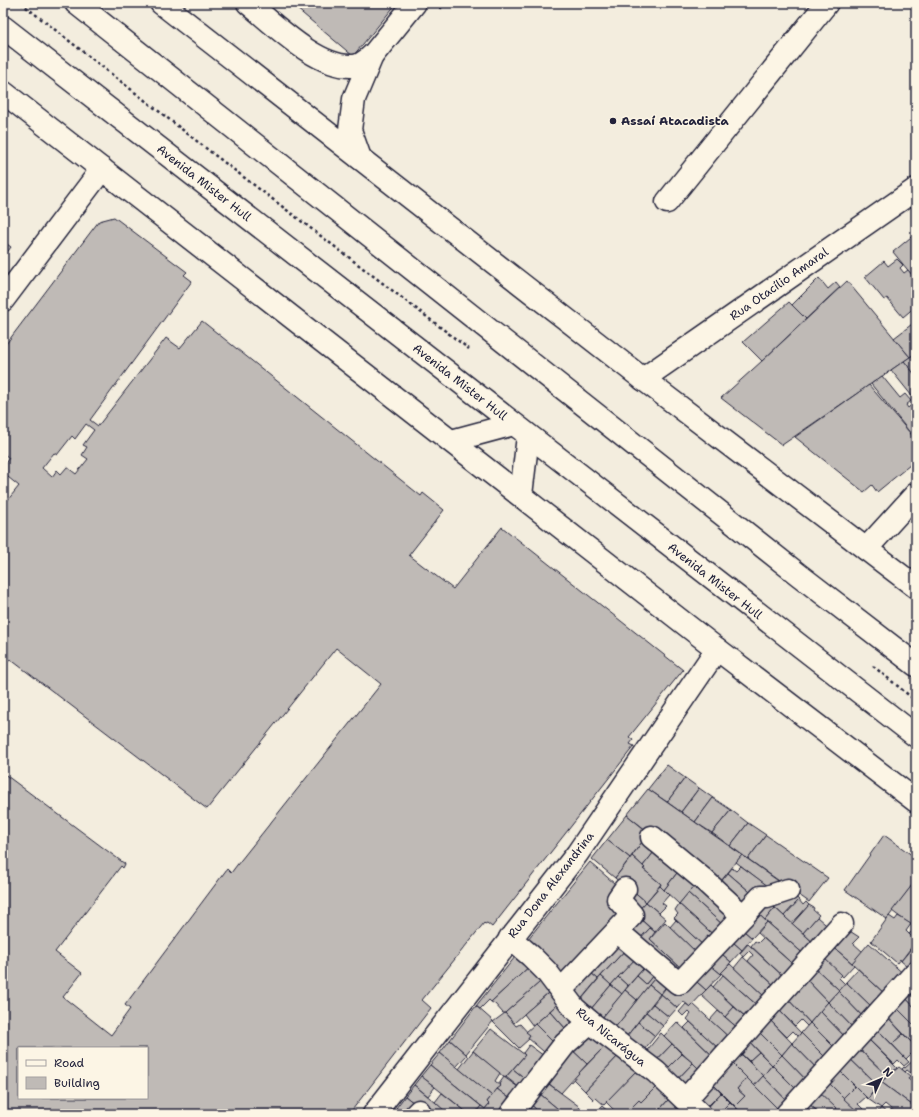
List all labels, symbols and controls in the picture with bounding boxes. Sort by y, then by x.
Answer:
place label: Assaí Atacadista [621,113,729,129]
marker: Assaí Atacadista [608,116,618,126]
street label: Avenida Mister Hull [153,141,255,225]
street label: Rua Otacílio Amaral [727,244,832,324]
street label: Avenida Mister Hull [409,340,511,424]
street label: Avenida Mister Hull [664,539,766,623]
street label: Rua Dona Alexandrina [504,828,598,942]
street label: Rua Nicarágua [573,1004,650,1070]
legend [18,1047,148,1099]
text: Road [54,1055,85,1071]
north arrow [861,1059,901,1099]
text: N [879,1064,896,1081]
text: Building [54,1075,100,1091]

